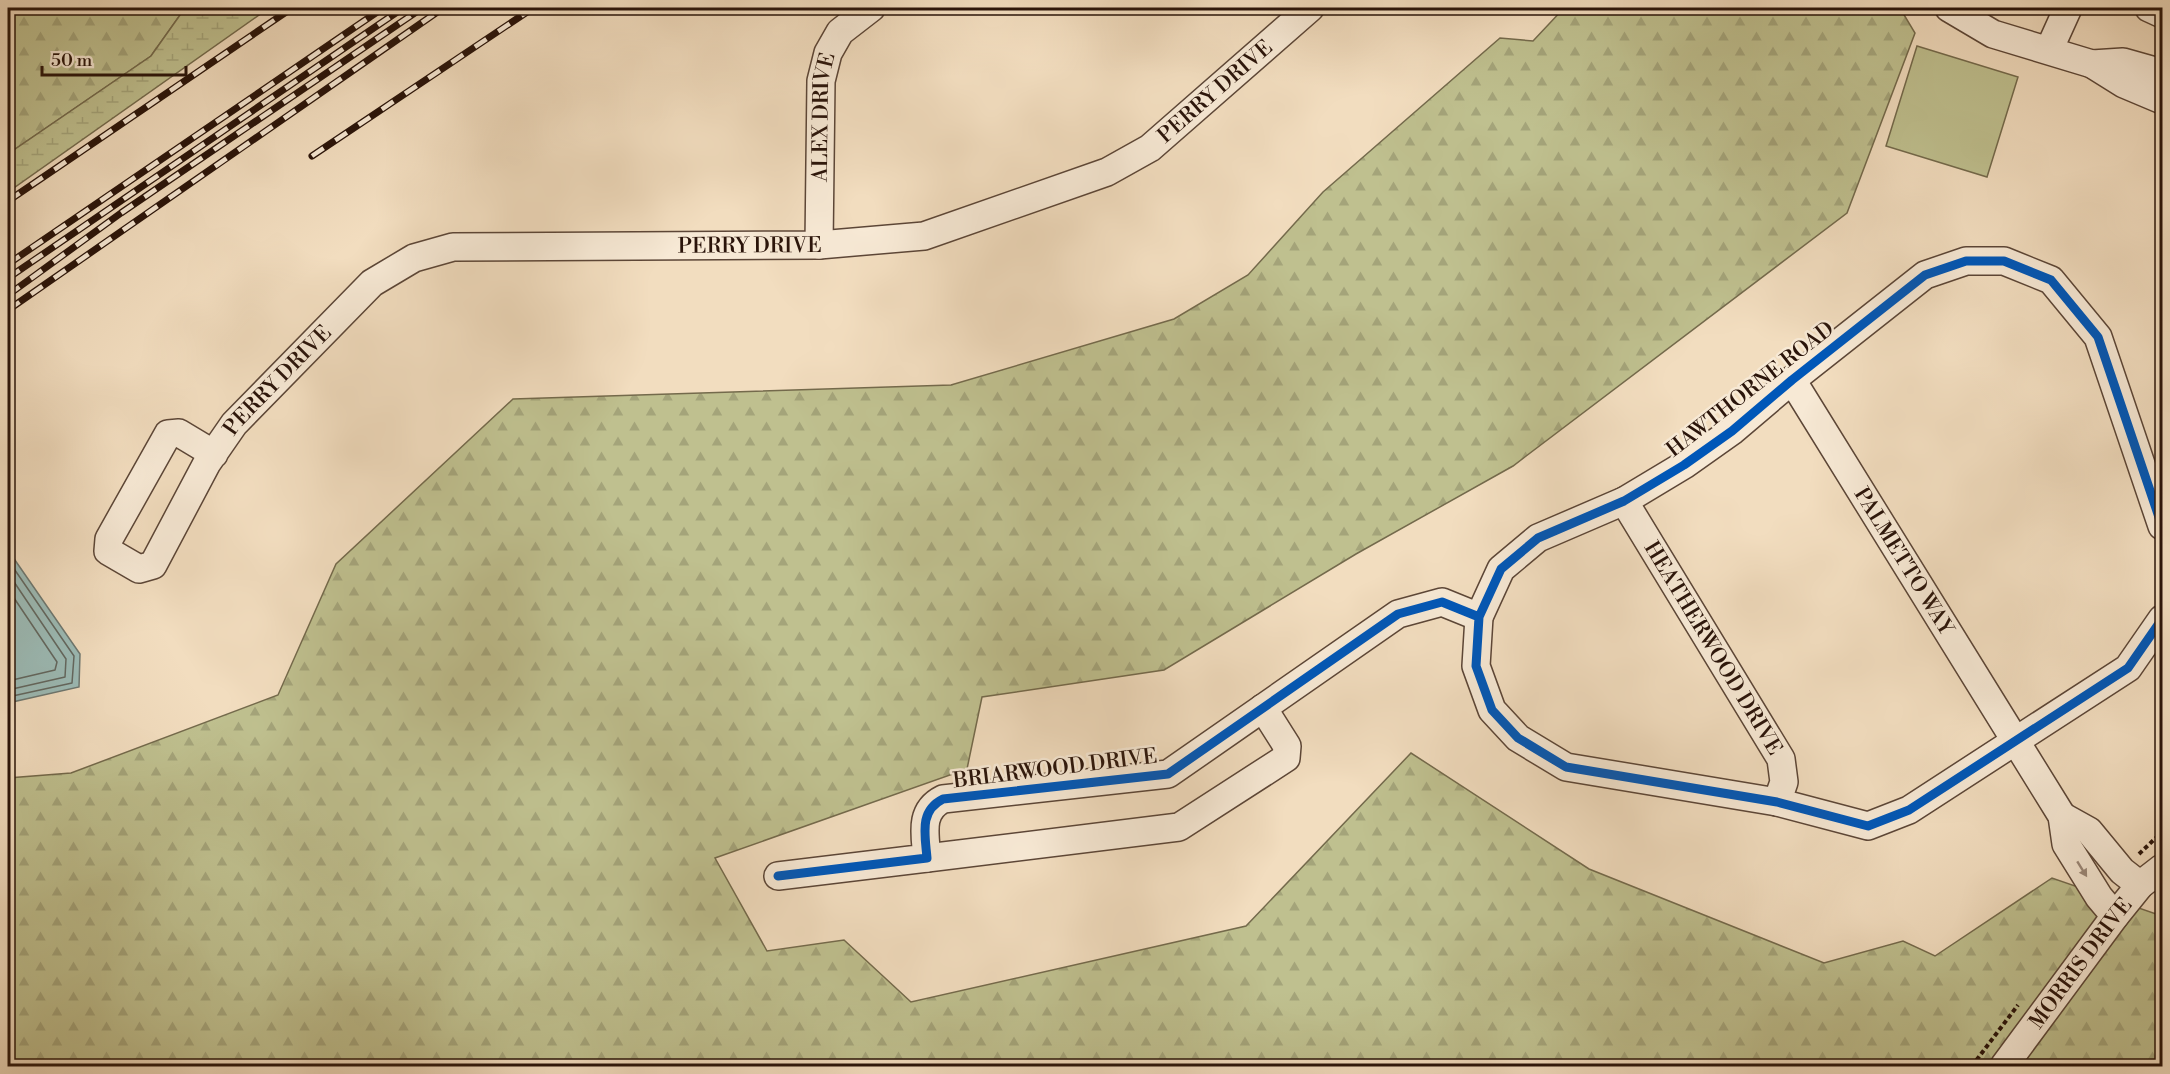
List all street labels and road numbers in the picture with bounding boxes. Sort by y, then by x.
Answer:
street label: PERRY DRIVE [1153,35,1278,149]
street label: ALEX DRIVE [808,50,842,183]
street label: PERRY DRIVE [678,233,822,260]
street label: HAWTHORNE ROAD [1662,316,1840,463]
street label: PERRY DRIVE [218,320,337,441]
street label: PALMETTO WAY [1848,483,1959,641]
street label: HEATHERWOOD DRIVE [1638,537,1787,760]
street label: BRIARWOOD DRIVE [951,744,1159,795]
street label: MORRIS DRIVE [2024,893,2138,1034]

